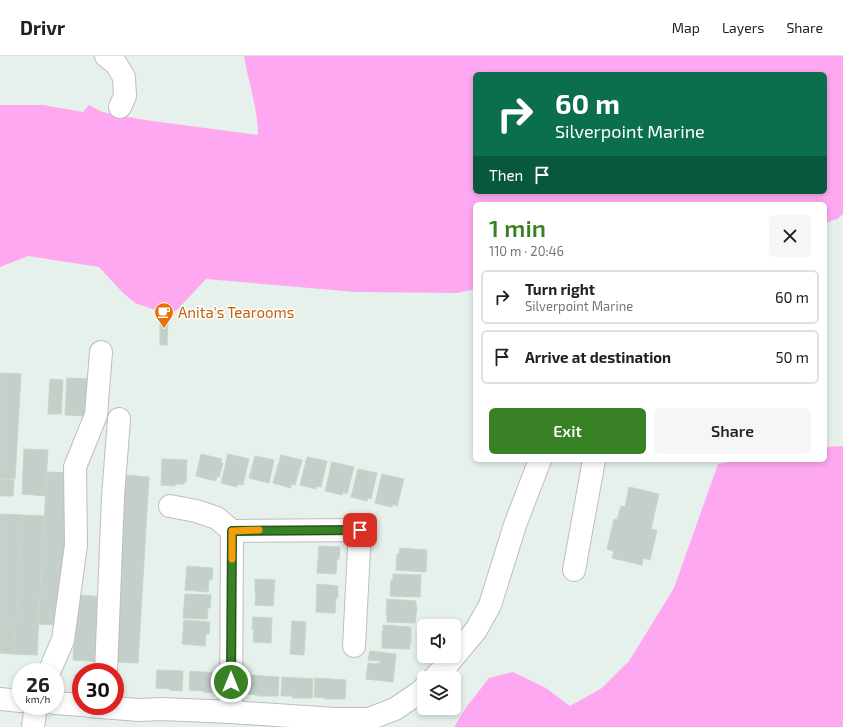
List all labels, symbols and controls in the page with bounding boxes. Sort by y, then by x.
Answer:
text: Drivr [20,16,65,39]
text: Map [672,19,700,36]
text: Layers [722,19,764,36]
text: Share [786,19,823,36]
text: 60 m [555,86,620,120]
icon: right [489,88,541,140]
text: Silverpoint Marine [555,120,705,142]
icon: arrive [531,164,553,186]
text: Then [489,166,523,184]
text: 1 min [489,213,546,242]
button: close [769,215,811,257]
text: 110 m · 20:46 [489,243,564,259]
text: Turn right [525,280,595,298]
icon: right [491,286,513,308]
text: 60 m [775,288,809,306]
text: Silverpoint Marine [525,298,633,314]
cafe icon: Anita's Tearooms [153,301,175,329]
place label: Anita's Tearooms [178,303,294,321]
icon: arrive [491,346,513,368]
text: Arrive at destination [525,348,671,366]
text: 50 m [775,348,809,366]
button: Exit [489,408,646,454]
button: Share [654,408,811,454]
pin [343,513,377,547]
icon: arrive [349,519,371,541]
map controls [417,619,461,715]
button: sound [417,619,461,663]
position arrow [210,661,252,703]
speed limit sign: 30 [72,663,124,715]
button: layers [417,671,461,715]
text: 26 [26,672,50,696]
text: km/h [26,693,50,705]

